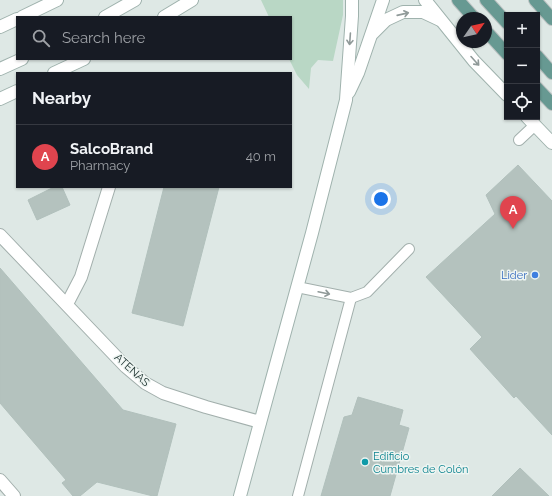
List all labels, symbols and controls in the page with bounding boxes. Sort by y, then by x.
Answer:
one-way arrow [396,10,409,17]
north arrow [456,12,492,48]
map controls [504,12,540,120]
button: + [504,12,540,48]
search box [16,16,292,60]
icon: search [30,27,52,49]
text: Search here [62,29,145,47]
one-way arrow [347,32,354,45]
button: − [504,48,540,84]
one-way arrow [470,56,480,66]
button: locate [504,84,540,120]
text: Nearby [32,88,91,108]
text: SalcoBrand [70,140,153,158]
text: A [41,149,49,164]
text: 40 m [246,149,276,164]
text: Pharmacy [70,158,130,173]
your location [371,189,391,209]
pin: A [500,196,526,229]
place label: Lider [501,269,527,282]
marker: Lider [530,270,540,280]
one-way arrow [317,289,330,297]
street label: ATENAS [112,351,152,389]
place label: Edificio Cumbres de Colón [373,450,468,476]
marker: Edificio Cumbres de Colón [360,457,370,467]

